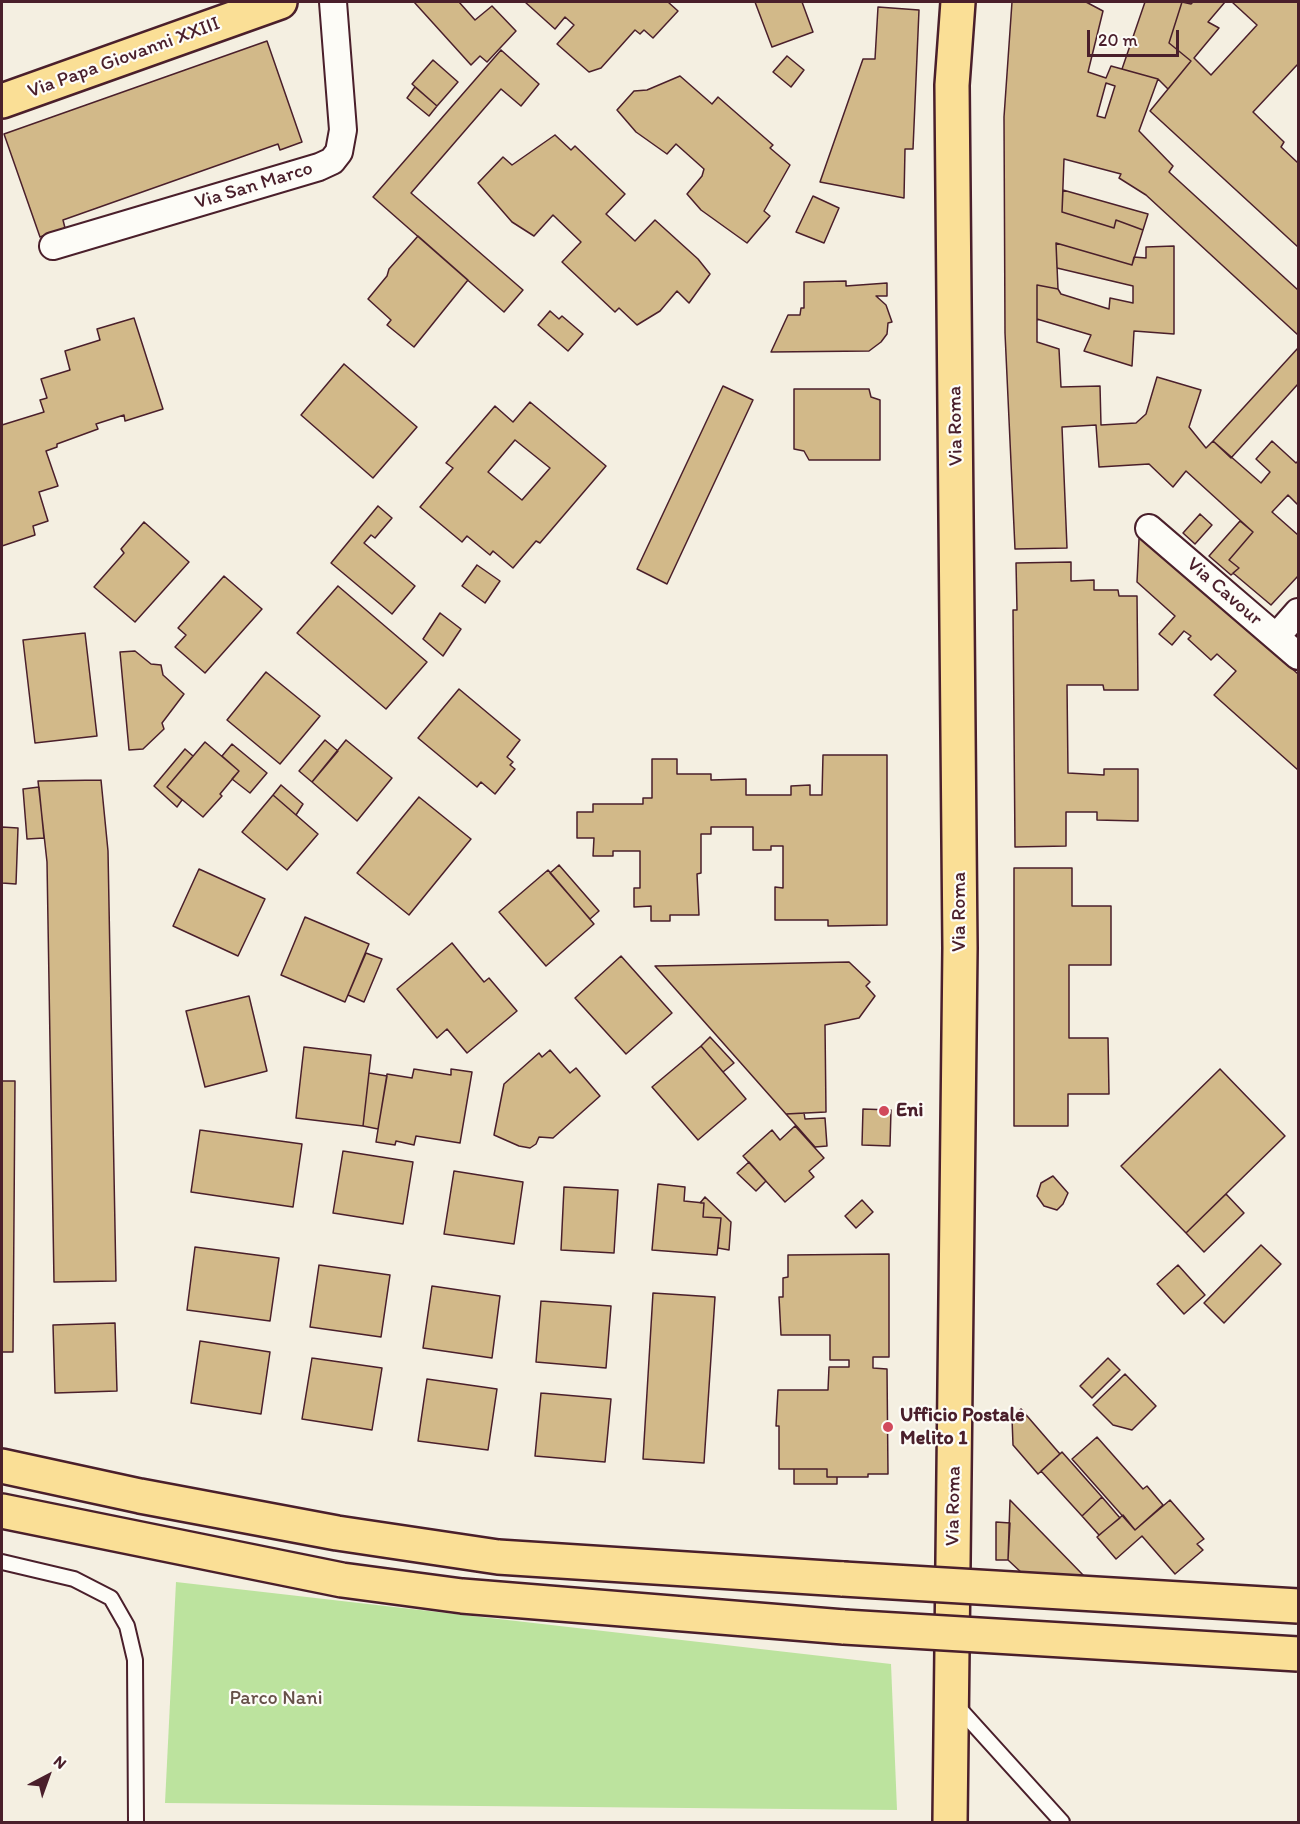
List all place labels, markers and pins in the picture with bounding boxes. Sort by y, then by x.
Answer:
place label: Eni [896,1099,923,1123]
marker: Eni [877,1104,891,1118]
place label: Ufficio Postale Melito 1 [900,1404,1025,1451]
marker: Ufficio Postale Melito 1 [881,1420,895,1434]

